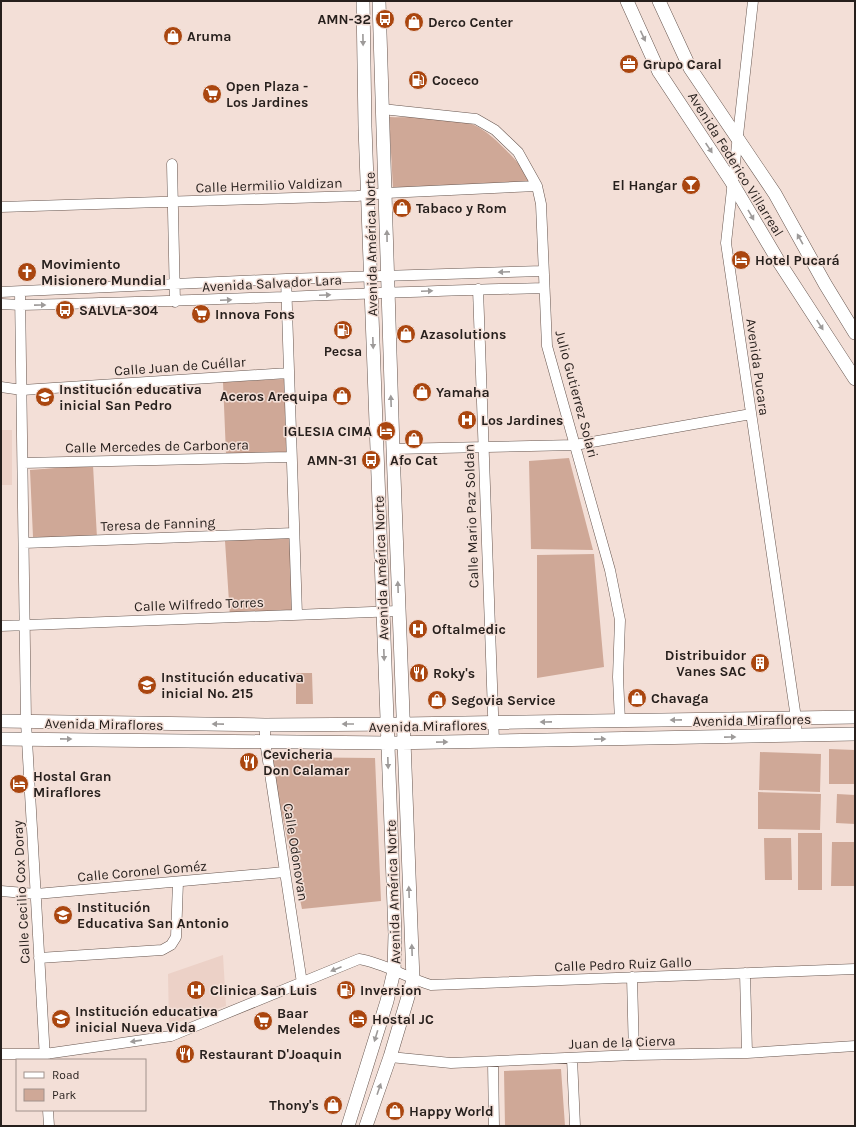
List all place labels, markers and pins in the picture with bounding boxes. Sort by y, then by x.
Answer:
bus stop icon: AMN-32 [374,8,396,30]
place label: AMN-32 [318,11,371,28]
shop icon: Derco Center [403,11,425,33]
place label: Derco Center [428,14,513,31]
shop icon: Aruma [162,25,184,47]
place label: Aruma [187,28,232,45]
office icon: Grupo Caral [618,53,640,75]
place label: Grupo Caral [643,56,722,73]
fuel station icon: Coceco [407,69,429,91]
place label: Coceco [432,72,479,89]
place label: Open Plaza - Los Jardines [226,78,308,111]
supermarket icon: Open Plaza - Los Jardines [201,83,223,105]
bar icon: El Hangar [680,174,702,196]
place label: El Hangar [612,177,678,194]
shop icon: Tabaco y Rom [391,197,413,219]
place label: Tabaco y Rom [416,200,507,217]
hotel icon: Hotel Pucará [730,249,752,271]
place label: Hotel Pucará [755,252,840,269]
place label: Movimiento Misionero Mundial [41,256,166,289]
church icon: Movimiento Misionero Mundial [16,261,38,283]
bus stop icon: SALVLA-304 [54,299,76,321]
place label: SALVLA-304 [79,302,159,319]
supermarket icon: Innova Fons [190,303,212,325]
place label: Innova Fons [215,306,295,323]
fuel station icon: Pecsa [332,319,354,341]
shop icon: Azasolutions [395,323,417,345]
place label: Azasolutions [420,326,506,343]
place label: Pecsa [324,343,362,360]
place label: Institución educativa inicial San Pedro [59,381,202,414]
shop icon: Yamaha [411,381,433,403]
place label: Yamaha [436,384,490,401]
shop icon: Aceros Arequipa [331,385,353,407]
school or university icon: Institución educativa inicial San Pedro [34,386,56,408]
place label: Aceros Arequipa [220,388,328,405]
hospital icon: Los Jardines [456,409,478,431]
place label: Los Jardines [481,412,563,429]
hotel icon: IGLESIA CIMA [375,420,397,442]
place label: IGLESIA CIMA [284,423,372,440]
shop icon: Afo Cat [403,428,425,450]
bus stop icon: AMN-31 [360,449,382,471]
place label: AMN-31 [307,452,357,469]
place label: Afo Cat [390,452,438,469]
hospital icon: Oftalmedic [407,618,429,640]
place label: Oftalmedic [432,621,506,638]
place label: Distribuidor Vanes SAC [665,647,746,680]
building icon: Distribuidor Vanes SAC [749,652,771,674]
restaurant icon: Roky's [408,662,430,684]
place label: Roky's [433,665,475,682]
place label: Institución educativa inicial No. 215 [161,669,304,702]
school or university icon: Institución educativa inicial No. 215 [136,674,158,696]
shop icon: Chavaga [626,687,648,709]
shop icon: Segovia Service [426,689,448,711]
place label: Chavaga [651,690,709,707]
place label: Segovia Service [451,692,556,709]
place label: Cevicheria Don Calamar [263,746,350,779]
restaurant icon: Cevicheria Don Calamar [238,751,260,773]
place label: Hostal Gran Miraflores [33,768,112,801]
hotel icon: Hostal Gran Miraflores [8,773,30,795]
place label: Institución Educativa San Antonio [77,899,229,932]
school or university icon: Institución Educativa San Antonio [52,904,74,926]
hospital icon: Clinica San Luis [185,979,207,1001]
fuel station icon: Inversion [335,979,357,1001]
place label: Clinica San Luis [210,982,317,999]
place label: Inversion [360,982,422,999]
place label: Institución educativa inicial Nueva Vida [75,1003,218,1036]
place label: Baar Melendes [277,1005,340,1038]
school or university icon: Institución educativa inicial Nueva Vida [50,1008,72,1030]
hotel icon: Hostal JC [347,1008,369,1030]
supermarket icon: Baar Melendes [252,1010,274,1032]
place label: Hostal JC [372,1011,434,1028]
restaurant icon: Restaurant D'Joaquin [174,1043,196,1065]
place label: Restaurant D'Joaquin [199,1046,342,1063]
shop icon: Thony's [322,1094,344,1116]
place label: Thony's [269,1097,319,1114]
shop icon: Happy World [384,1100,406,1122]
place label: Happy World [409,1103,494,1120]

